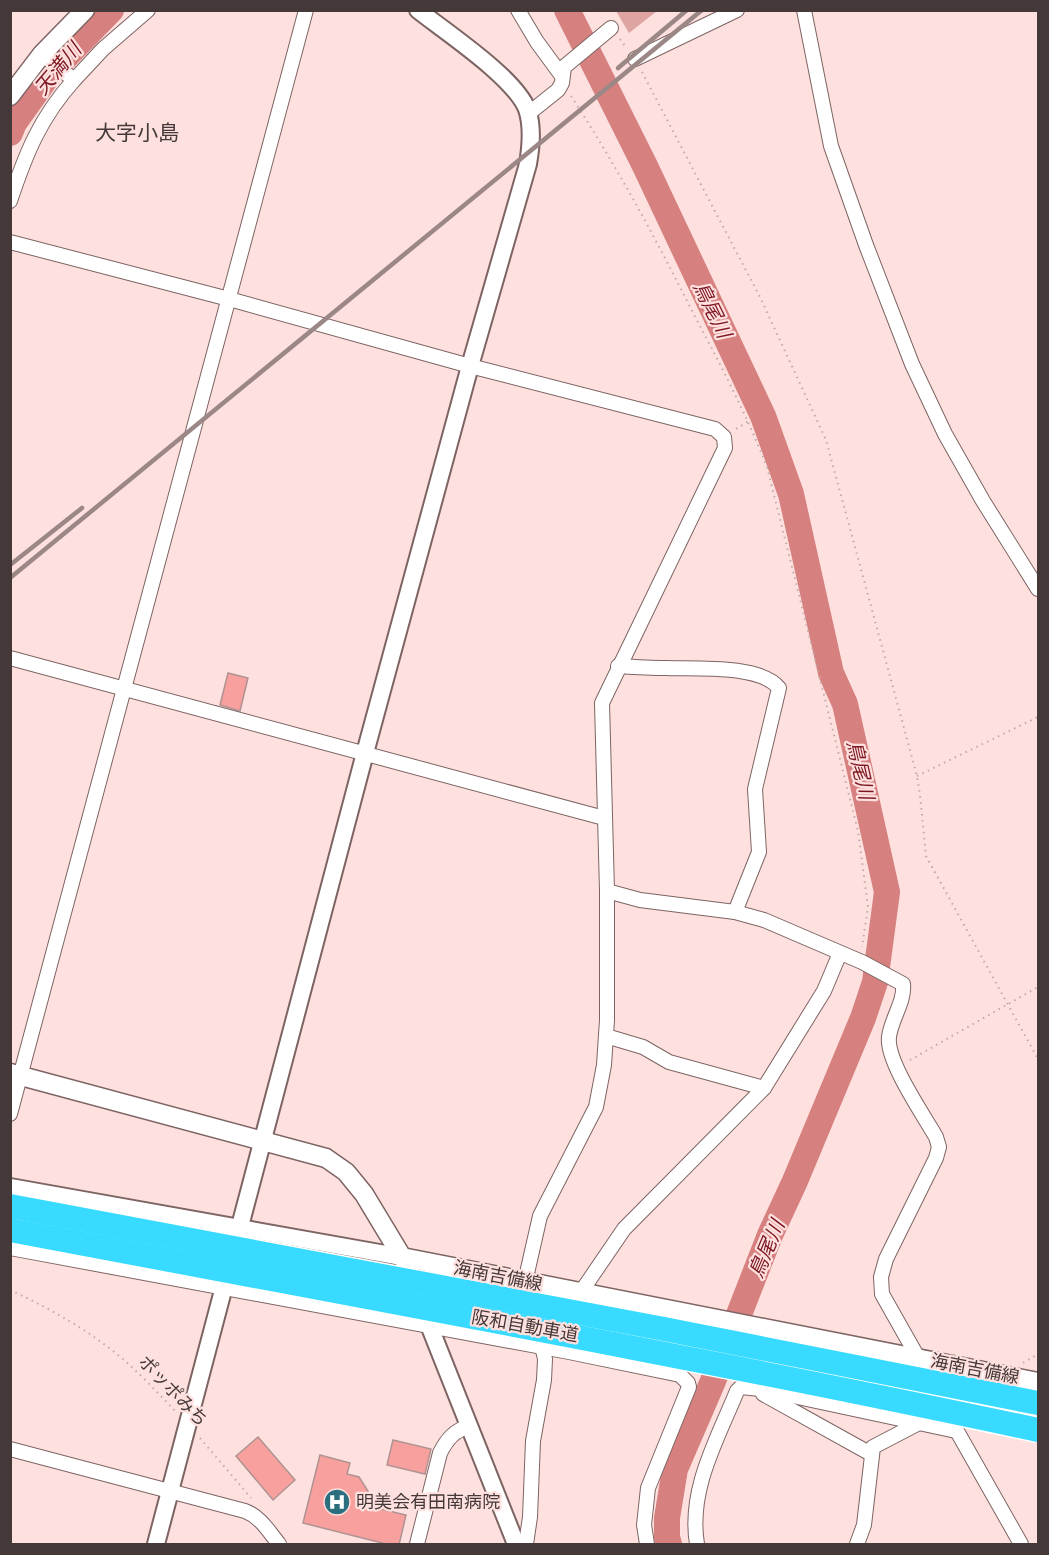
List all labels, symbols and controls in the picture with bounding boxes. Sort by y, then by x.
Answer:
water label: 天満川 [30,37,87,99]
district label: 大字小島 [95,121,179,145]
water label: 鳥尾川 [689,278,736,344]
water label: 鳥尾川 [842,738,878,804]
water label: 鳥尾川 [745,1215,790,1281]
street label: 海南吉備線 [452,1257,544,1295]
street label: 阪和自動車道 [470,1306,580,1346]
street label: 海南吉備線 [929,1350,1021,1388]
street label: ポッポみち [134,1351,212,1431]
hospital icon: 明美会有田南病院 [322,1487,352,1517]
place label: 明美会有田南病院 [356,1491,500,1513]

